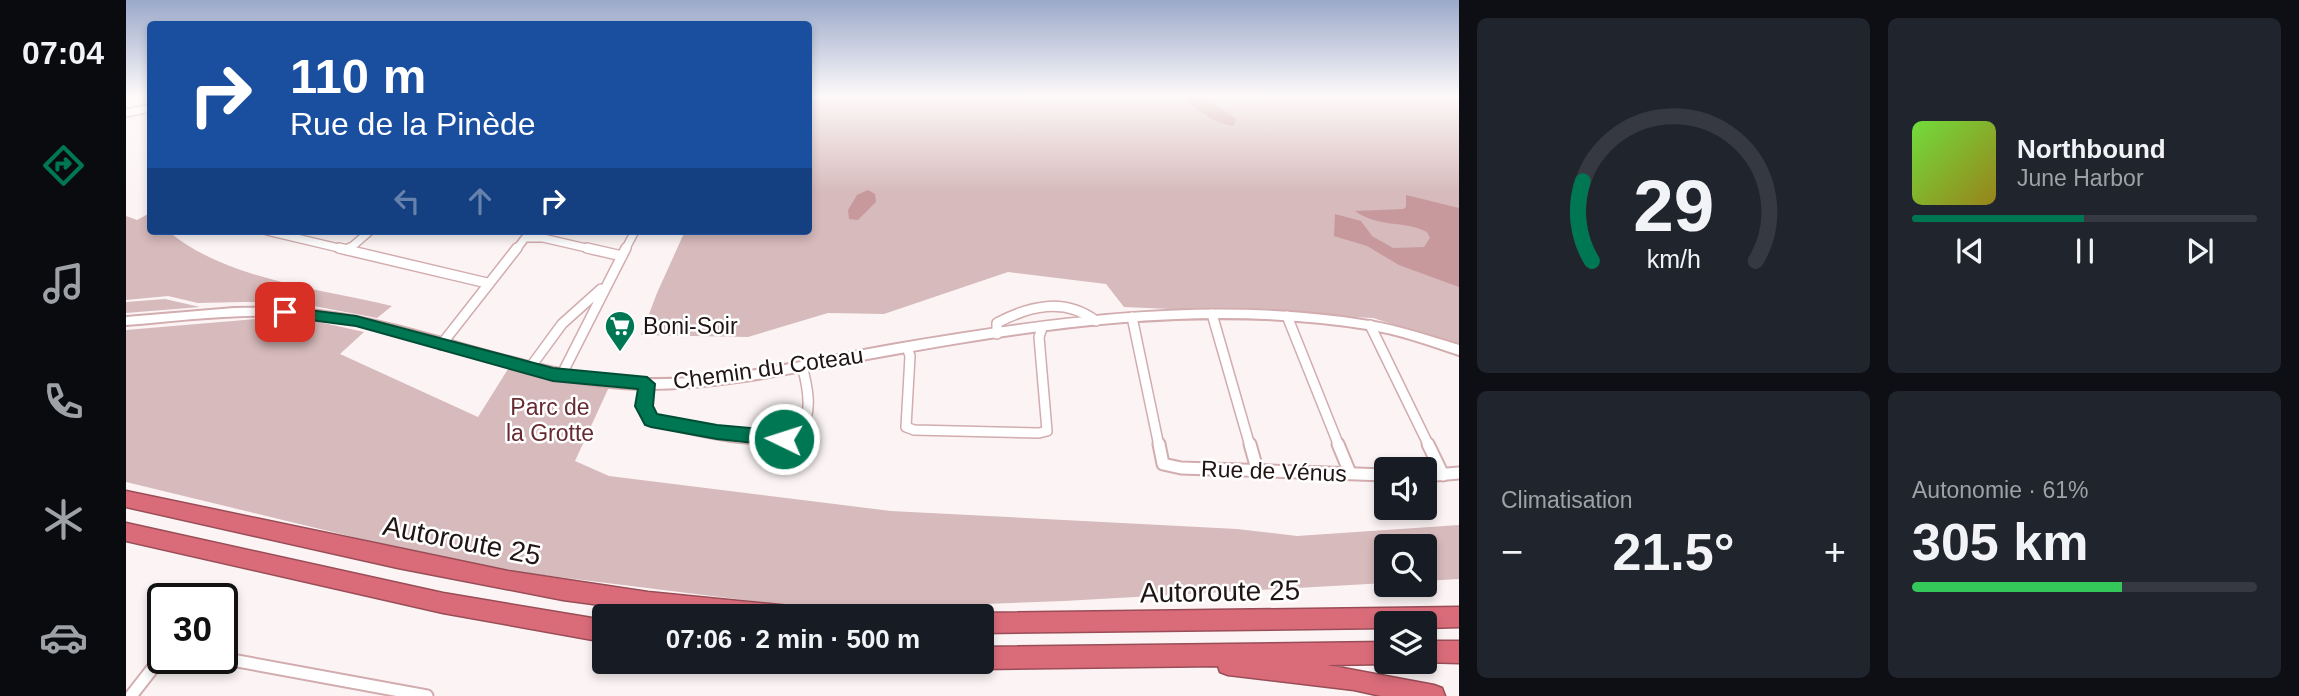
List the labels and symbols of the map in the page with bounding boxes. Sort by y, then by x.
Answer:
pin [255,282,315,342]
supermarket icon: Boni-Soir [603,309,637,353]
place label: Boni-Soir [643,313,738,339]
street label: Chemin du Coteau [671,342,865,394]
park label: Parc de la Grotte [506,394,594,446]
position arrow [747,402,821,476]
street label: Rue de Vénus [1201,455,1347,487]
street label: Autoroute 25 [380,510,544,571]
street label: Autoroute 25 [1140,575,1300,608]
speed limit sign: 30 [147,583,238,674]

